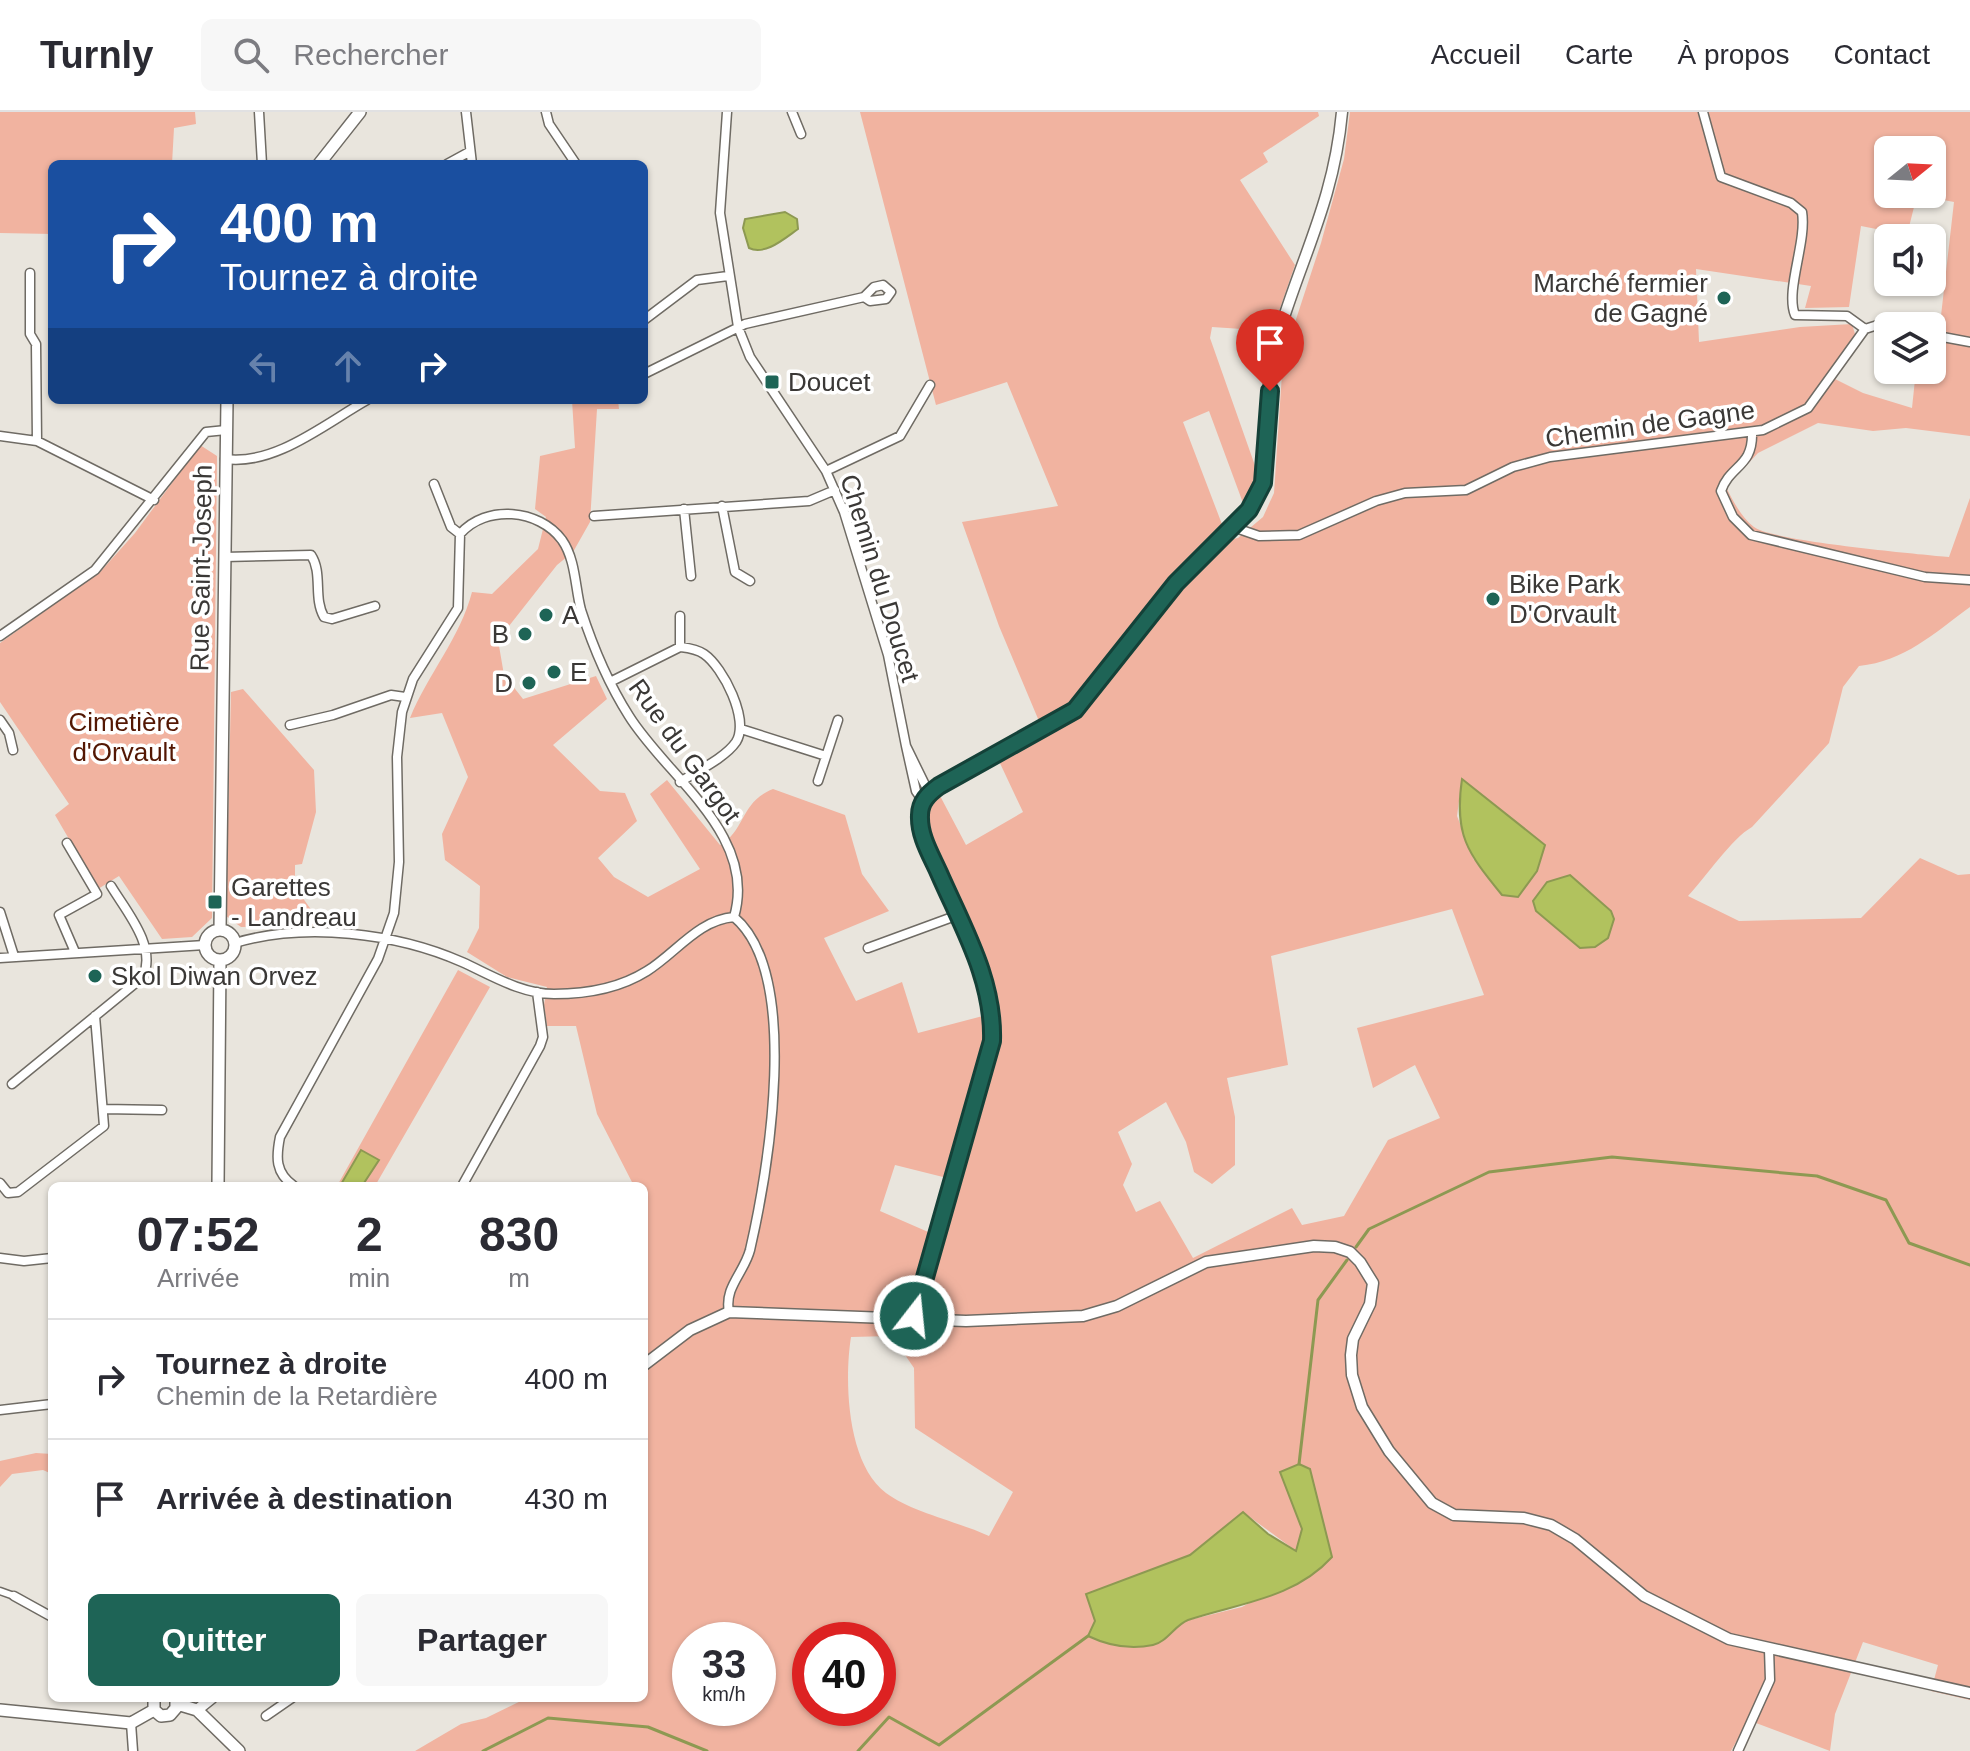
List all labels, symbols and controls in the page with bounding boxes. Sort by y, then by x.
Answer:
search box [201,19,761,91]
icon: search [229,33,273,77]
text: Turnly [40,34,153,76]
text: Rechercher [293,38,448,71]
text: Accueil [1431,39,1521,70]
text: Carte [1565,39,1633,70]
text: À propos [1677,39,1790,70]
text: Contact [1834,39,1930,70]
north arrow [1874,136,1946,208]
map controls [1874,136,1946,384]
text: 400 m [220,191,379,254]
icon: right [88,192,192,296]
button: sound [1874,224,1946,296]
text: Tournez à droite [220,257,478,298]
place label: Marché fermier de Gagné [1533,268,1708,328]
marker: Marché fermier de Gagné [1715,289,1733,307]
pin [1236,309,1304,391]
button: layers [1874,312,1946,384]
icon: arrive [1248,321,1292,365]
icon: left [242,344,286,388]
icon: ahead [326,344,370,388]
icon: right [410,344,454,388]
place label: Doucet [788,367,871,397]
marker: Doucet [763,373,781,391]
street label: Chemin de Gagne [1543,394,1757,454]
street label: Rue Saint-Joseph [184,464,218,672]
street label: Chemin du Doucet [834,471,926,686]
place label: Bike Park D'Orvault [1509,569,1621,629]
marker: Bike Park D'Orvault [1484,590,1502,608]
place label: A [562,600,580,630]
marker: A [537,606,555,624]
place label: B [492,619,509,649]
marker: B [516,625,534,643]
place label: E [570,657,587,687]
marker: E [545,663,563,681]
place label: D [494,668,513,698]
street label: Rue du Gargot [623,673,748,829]
marker: D [520,674,538,692]
park label: Cimetière d'Orvault [68,707,180,767]
place label: Garettes - Landreau [231,872,357,932]
marker: Garettes - Landreau [206,893,224,911]
place label: Skol Diwan Orvez [111,961,318,991]
marker: Skol Diwan Orvez [86,967,104,985]
text: 07:52 [137,1208,260,1261]
text: 2 [356,1208,383,1261]
text: 830 [479,1208,559,1261]
text: Arrivée [157,1263,239,1293]
text: min [348,1263,390,1293]
text: m [508,1263,530,1293]
position arrow [872,1274,956,1358]
text: Tournez à droite [156,1347,387,1380]
icon: right [88,1357,132,1401]
text: 400 m [525,1362,608,1395]
text: Chemin de la Retardière [156,1381,438,1411]
icon: arrive [88,1477,132,1521]
text: Arrivée à destination [156,1482,453,1515]
text: 430 m [525,1482,608,1515]
button: Quitter [88,1594,340,1686]
button: Partager [356,1594,608,1686]
speed limit sign: 40 [792,1622,896,1726]
text: 33 [702,1642,746,1686]
text: km/h [702,1683,746,1705]

